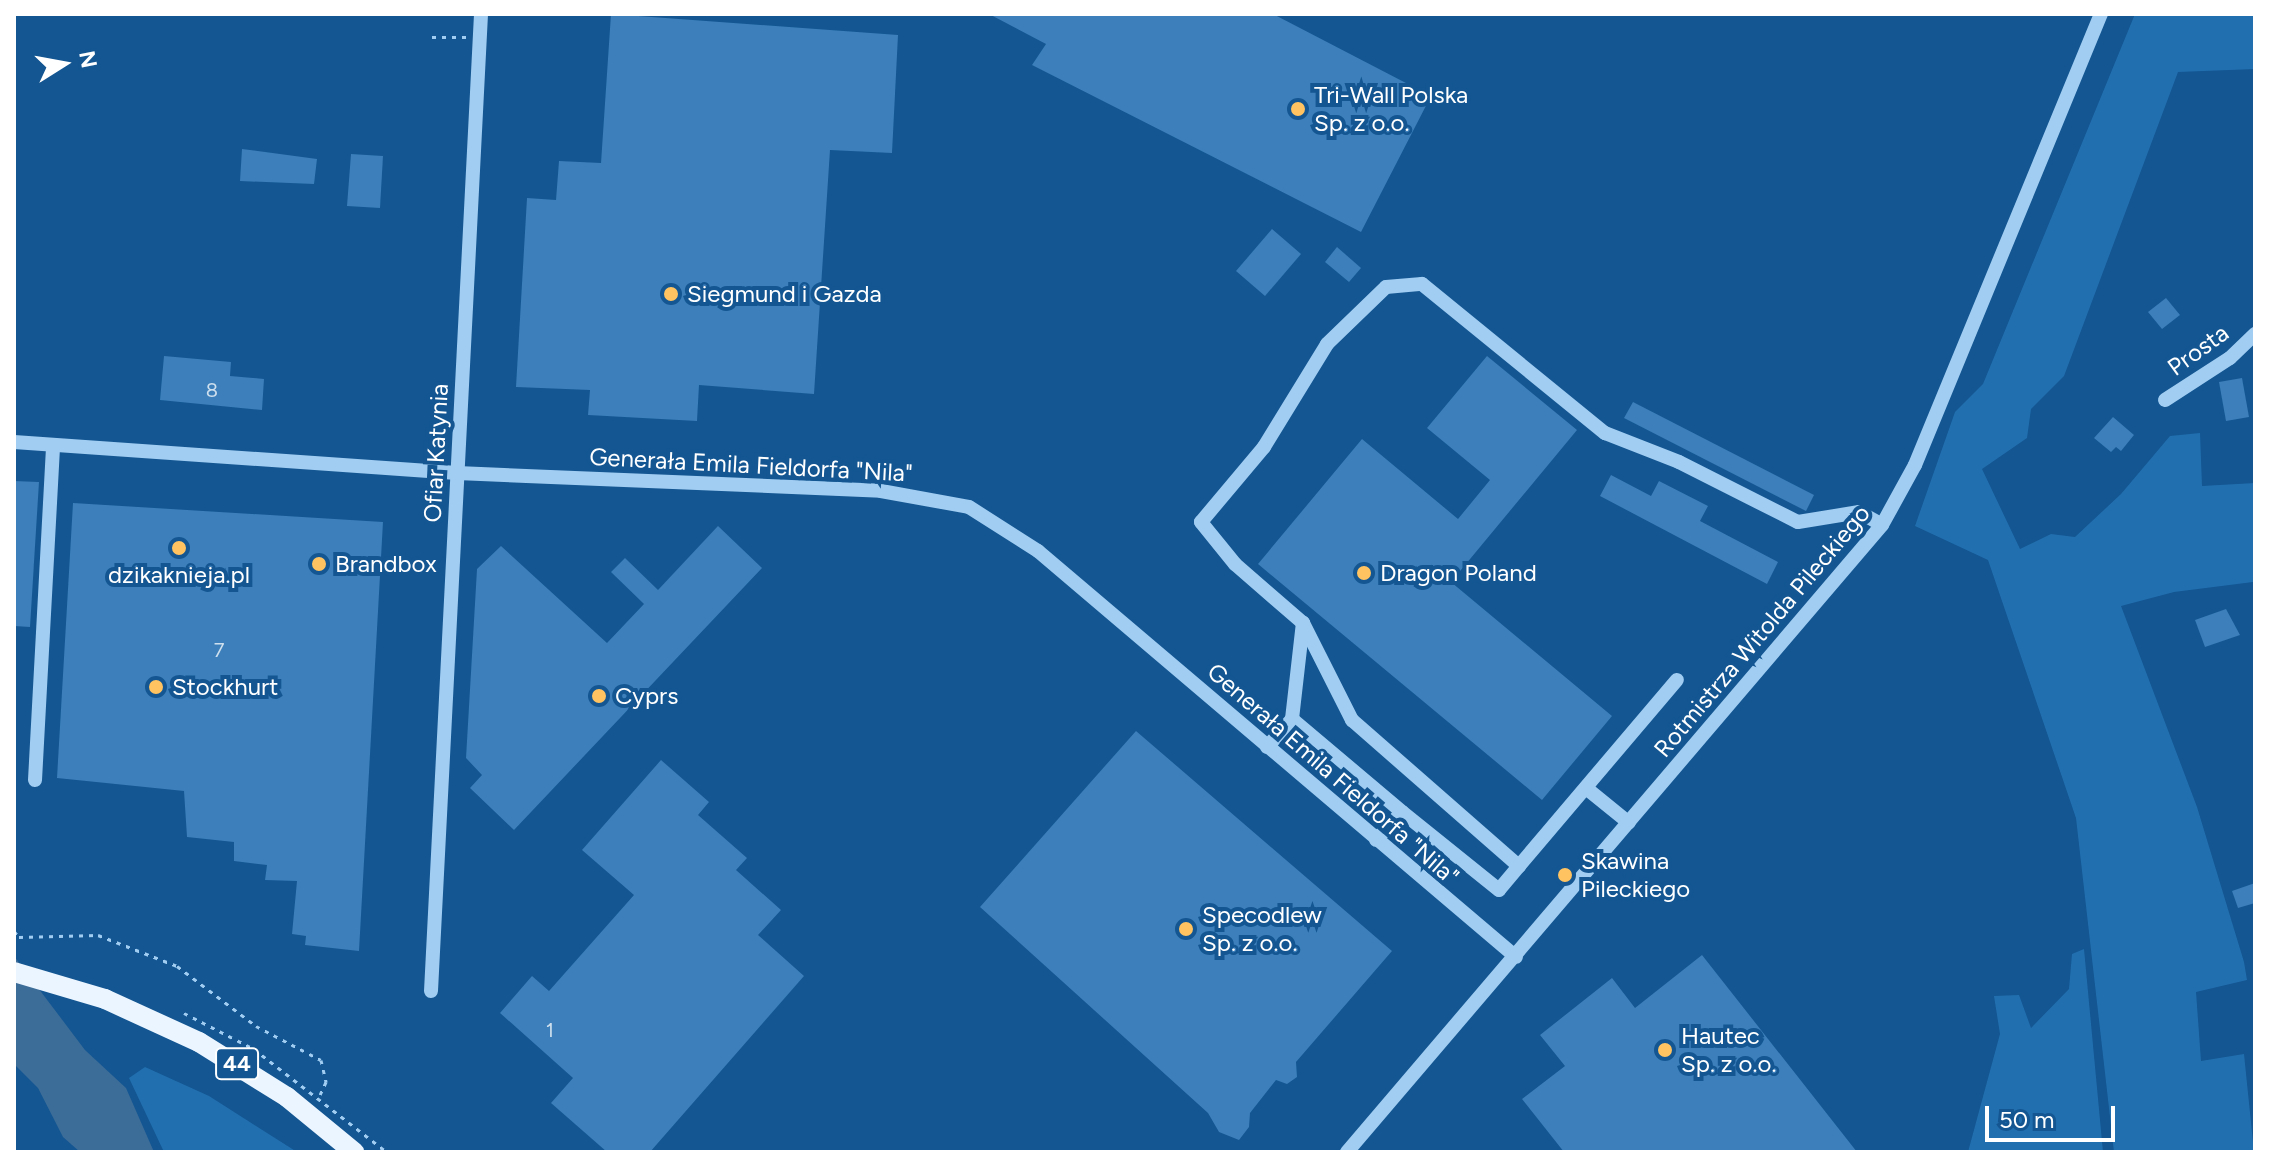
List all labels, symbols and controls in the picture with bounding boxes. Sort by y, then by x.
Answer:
north arrow [24,24,104,104]
text: N [73,48,103,70]
place label: Tri-Wall Polska Sp. z o.o. [1314,81,1468,137]
marker: Tri-Wall Polska Sp. z o.o. [1289,100,1307,118]
place label: Siegmund i Gazda [687,280,882,308]
marker: Siegmund i Gazda [662,285,680,303]
street label: Prosta [2162,318,2234,382]
house number: 8 [206,378,218,402]
street label: Ofiar Katynia [418,383,454,523]
street label: Generała Emila Fieldorfa "Nila" [589,442,913,488]
street label: Rotmistrza Witolda Pileckiego [1648,499,1876,763]
marker: dzikaknieja.pl [170,539,188,557]
place label: Brandbox [335,550,437,578]
marker: Brandbox [310,555,328,573]
place label: Dragon Poland [1380,559,1537,587]
place label: dzikaknieja.pl [108,561,250,589]
marker: Dragon Poland [1355,564,1373,582]
house number: 7 [214,638,224,662]
street label: Generała Emila Fieldorfa "Nila" [1201,657,1465,891]
place label: Stockhurt [172,673,278,701]
marker: Stockhurt [147,678,165,696]
place label: Cyprs [615,682,678,710]
marker: Cyprs [590,687,608,705]
place label: Skawina Pileckiego [1581,847,1690,903]
marker: Skawina Pileckiego [1556,866,1574,884]
place label: Specodlew Sp. z o.o. [1202,901,1322,957]
marker: Specodlew Sp. z o.o. [1177,920,1195,938]
house number: 1 [546,1018,554,1042]
place label: Hautec Sp. z o.o. [1681,1022,1776,1078]
marker: Hautec Sp. z o.o. [1656,1041,1674,1059]
road number: 44 [215,1046,259,1082]
scale bar [1989,1090,2119,1140]
text: 50 m [1999,1105,2055,1134]

